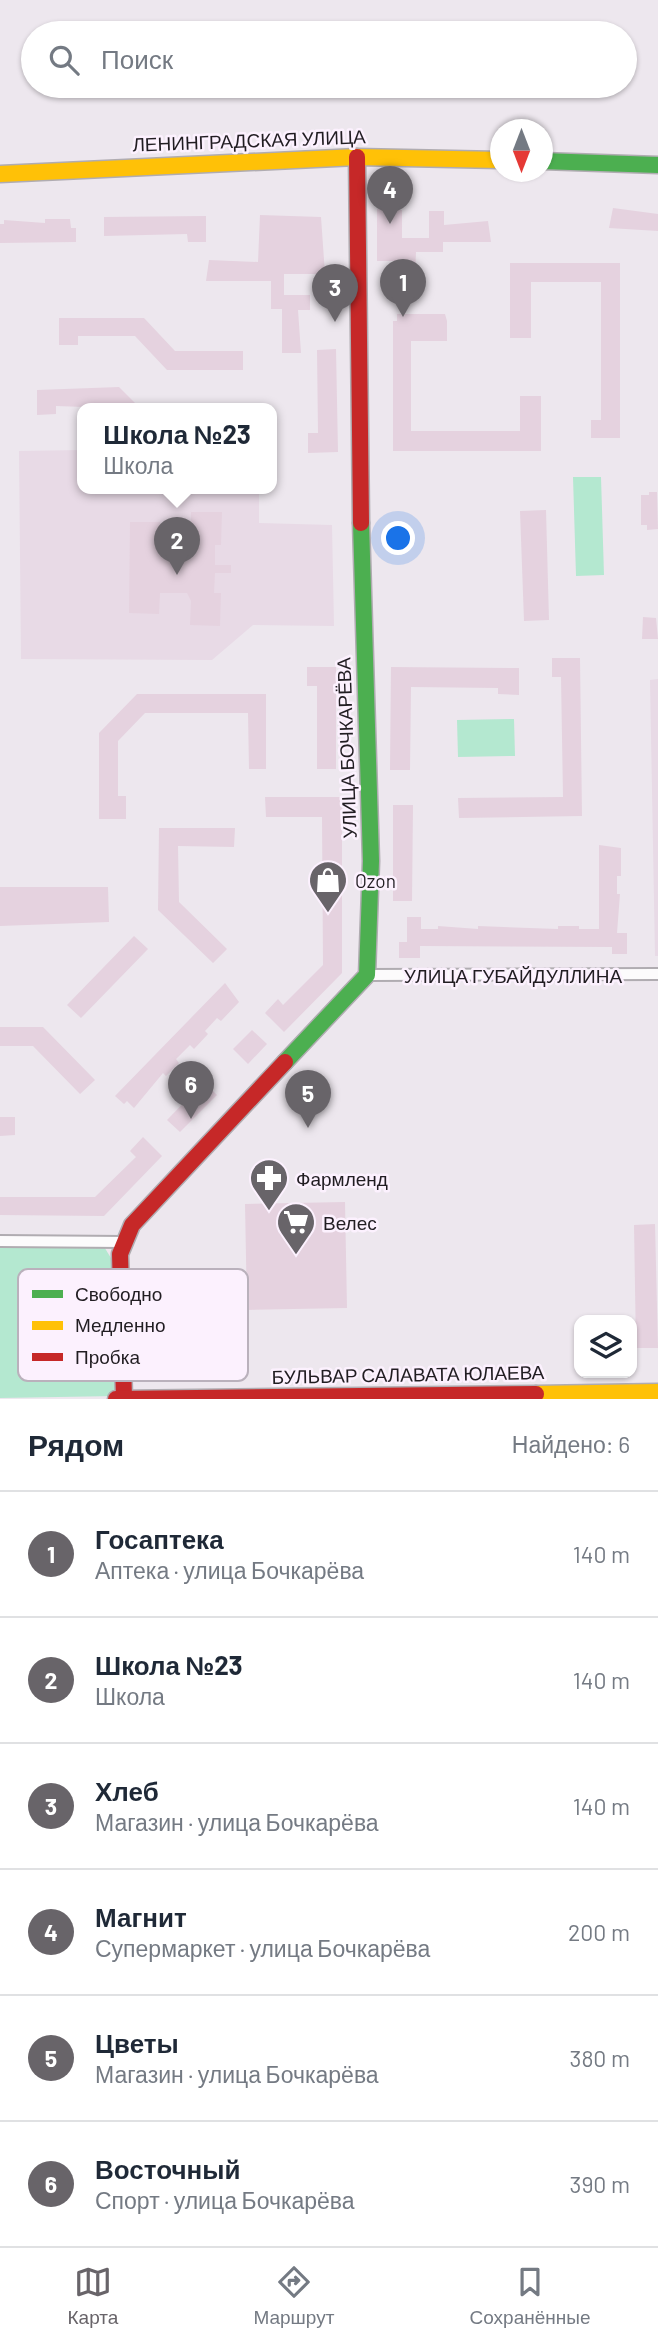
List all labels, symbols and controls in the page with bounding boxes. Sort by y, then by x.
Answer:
search box [21,21,637,98]
icon: search [45,41,83,79]
text: Поиск [101,43,173,74]
north arrow [490,119,553,182]
street label: ЛЕНИНГРАДСКАЯ УЛИЦА [132,124,366,156]
pin: 4 [367,166,413,224]
pin: 1 [380,259,426,317]
pin: 3 [312,264,358,322]
popup [77,403,277,494]
text: Школа №23 [103,418,251,449]
text: Школа [103,451,173,479]
pin: 2 [154,517,200,575]
your location [381,521,415,555]
street label: УЛИЦА БОЧКАРЁВА [331,657,361,839]
shop icon: Ozon [307,859,349,914]
place label: Ozon [355,869,396,892]
street label: УЛИЦА ГУБАЙДУЛЛИНА [404,964,622,987]
pin: 6 [168,1061,214,1119]
pin: 5 [285,1070,331,1128]
pharmacy icon: Фармленд [248,1157,290,1212]
place label: Фармленд [296,1167,388,1190]
supermarket icon: Велес [275,1201,317,1256]
place label: Велес [323,1211,377,1234]
legend [18,1269,248,1381]
text: Свободно [75,1282,162,1305]
text: Медленно [75,1313,165,1336]
map controls [574,1315,637,1378]
button: layers [574,1315,637,1378]
text: Пробка [75,1345,140,1368]
street label: БУЛЬВАР САЛАВАТА ЮЛАЕВА [271,1360,545,1388]
text: Рядом [28,1426,124,1462]
text: Найдено: 6 [512,1430,630,1458]
text: Госаптека [95,1523,224,1554]
text: 1 [47,1540,55,1568]
text: 140 m [573,1540,630,1568]
text: Аптека · улица Бочкарёва [95,1556,364,1584]
text: Школа №23 [95,1649,242,1680]
text: 2 [45,1666,57,1694]
text: 140 m [573,1666,630,1694]
text: Школа [95,1682,165,1710]
text: Хлеб [95,1775,159,1806]
text: 3 [45,1792,57,1820]
text: 140 m [573,1792,630,1820]
text: Магазин · улица Бочкарёва [95,1808,379,1836]
text: Магнит [95,1901,187,1932]
text: 4 [44,1918,58,1946]
text: 200 m [568,1918,630,1946]
text: Супермаркет · улица Бочкарёва [95,1934,430,1962]
text: Цветы [95,2027,179,2058]
text: 5 [45,2044,57,2072]
text: 380 m [570,2044,630,2072]
text: Магазин · улица Бочкарёва [95,2060,379,2088]
text: Восточный [95,2153,240,2184]
text: 6 [45,2170,57,2198]
text: 390 m [570,2170,630,2198]
text: Спорт · улица Бочкарёва [95,2186,355,2214]
tab: Карта [68,2263,118,2329]
tab: Маршрут [253,2263,334,2329]
tab: Сохранённые [469,2263,590,2329]

